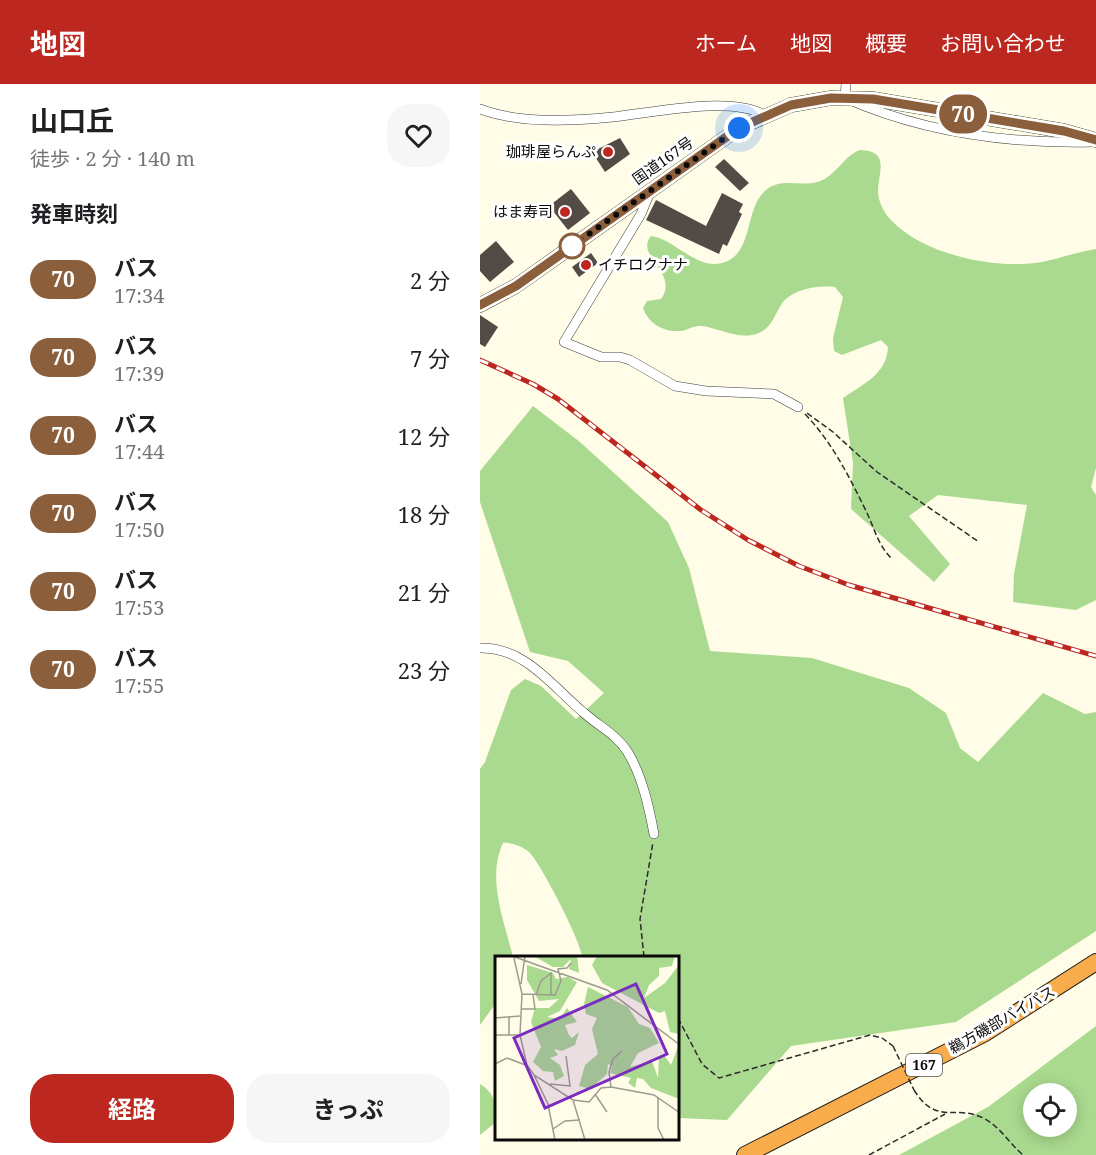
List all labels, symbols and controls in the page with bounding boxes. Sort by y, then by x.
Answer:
text: 地図 [30,24,86,62]
text: ホーム [695,29,757,57]
text: 地図 [790,29,832,57]
text: 概要 [865,29,907,57]
text: お問い合わせ [940,29,1066,57]
line badge: 70 [936,94,990,134]
text: 70 [951,100,975,128]
text: 山口丘 [30,101,114,139]
button: heart [387,104,450,167]
your location [724,113,754,143]
street label: 国道167号 [628,132,697,188]
place label: 珈琲屋らんぷ [506,141,596,161]
text: 徒歩 · 2 分 · 140 m [30,145,195,172]
marker: 珈琲屋らんぷ [601,145,615,159]
text: 発車時刻 [30,198,118,228]
place label: はま寿司 [493,201,553,221]
marker: はま寿司 [558,205,572,219]
unlabelled marker [559,233,585,259]
text: バス [114,252,158,282]
place label: イチロクナナ [598,254,688,274]
marker: イチロクナナ [579,258,593,272]
text: 70 [51,265,75,293]
text: 2 分 [410,265,450,295]
text: 17:34 [114,282,164,309]
text: バス [114,330,158,360]
text: 70 [51,343,75,371]
text: 7 分 [410,343,450,373]
text: 17:39 [114,360,164,387]
text: バス [114,408,158,438]
text: 70 [51,421,75,449]
text: 12 分 [398,421,450,451]
text: 17:44 [114,438,164,465]
text: バス [114,486,158,516]
text: 70 [51,499,75,527]
text: 18 分 [398,499,450,529]
text: 17:50 [114,516,164,543]
text: バス [114,564,158,594]
text: 70 [51,577,75,605]
text: 21 分 [398,577,450,607]
text: 17:53 [114,594,164,621]
text: バス [114,642,158,672]
text: 70 [51,655,75,683]
text: 23 分 [398,655,450,685]
text: 17:55 [114,672,164,699]
inset map [495,956,680,1140]
street label: 鵜方磯部バイパス [945,981,1058,1058]
road number: 167 [906,1054,942,1076]
button: 経路 [30,1074,234,1143]
button: きっぷ [246,1074,450,1143]
map controls [1023,1083,1077,1137]
button: locate [1023,1083,1077,1137]

